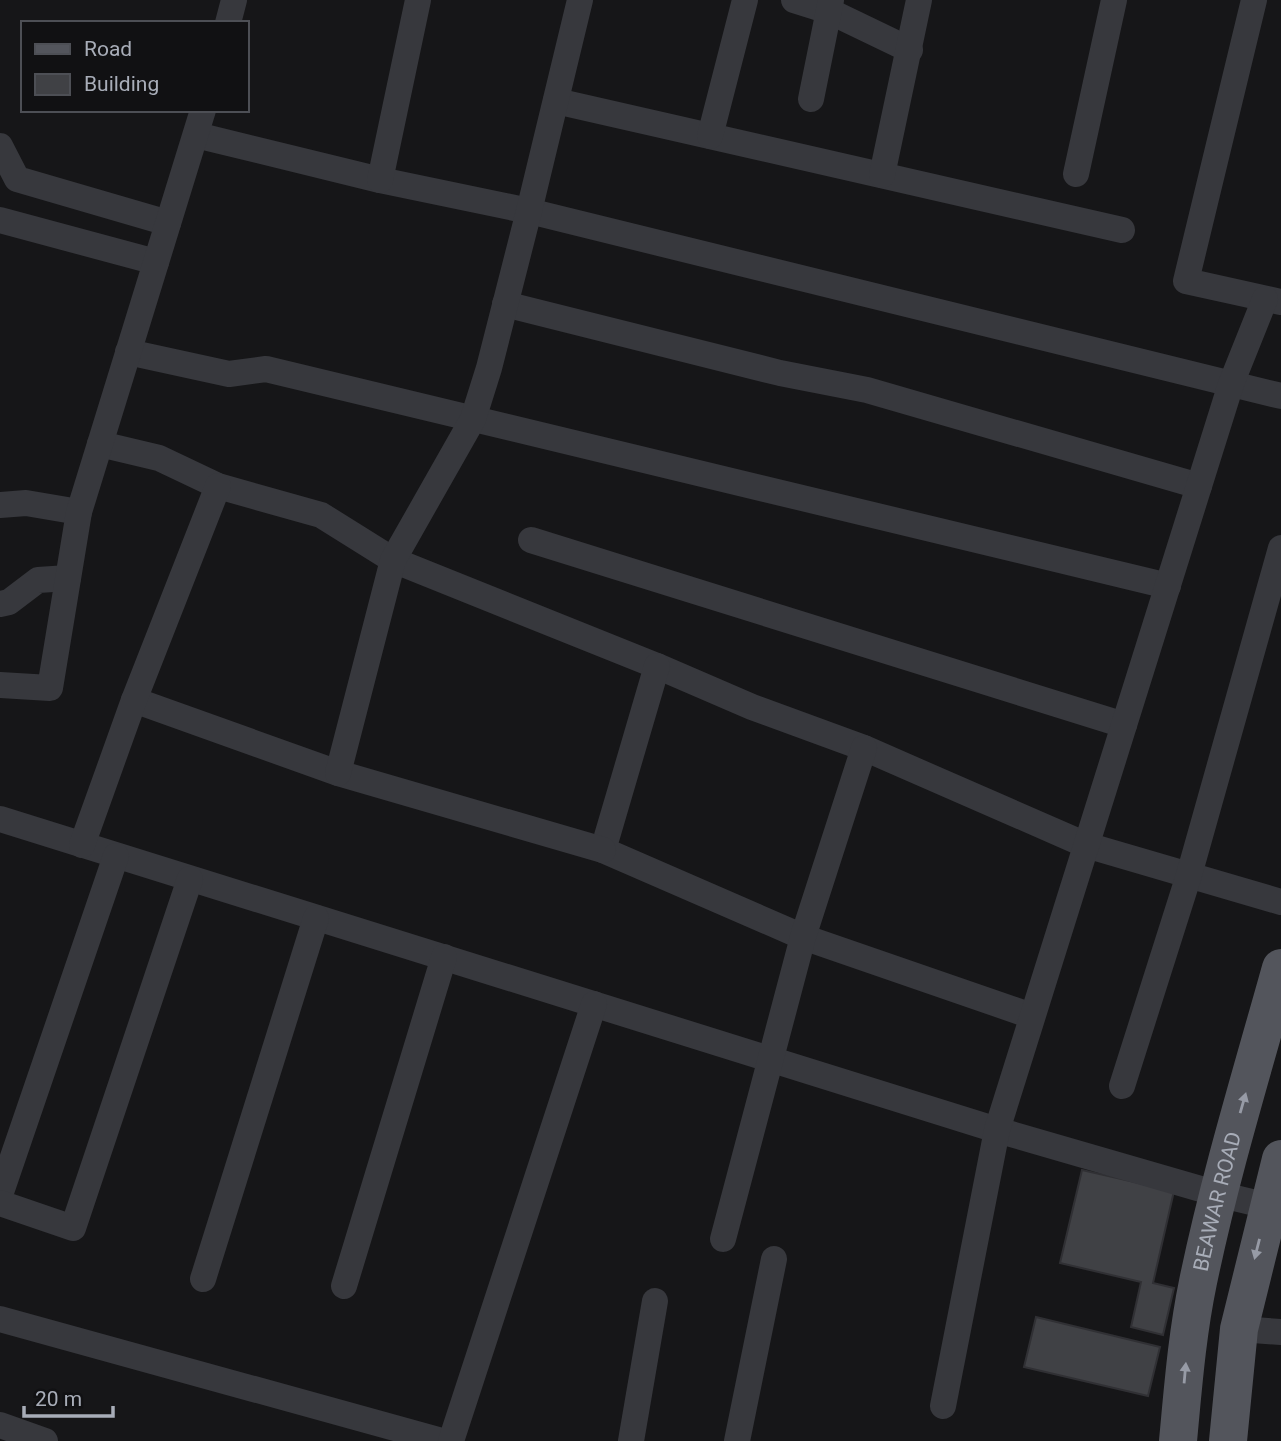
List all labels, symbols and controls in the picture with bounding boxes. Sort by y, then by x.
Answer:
legend [21,21,248,112]
text: Road [84,37,132,61]
text: Building [84,72,159,96]
one-way arrow [1238,1092,1249,1114]
street label: BEAWAR ROAD [1189,1129,1246,1274]
one-way arrow [1251,1238,1262,1260]
one-way arrow [1179,1362,1190,1384]
scale bar [24,1374,114,1418]
text: 20 m [35,1387,82,1411]

